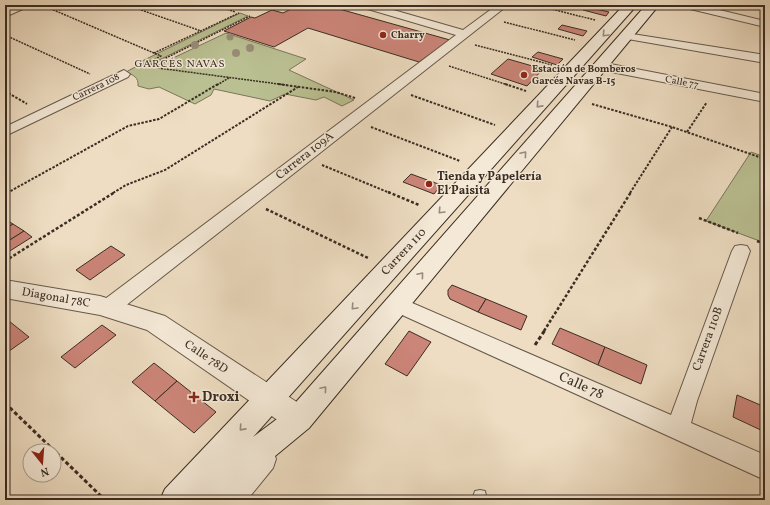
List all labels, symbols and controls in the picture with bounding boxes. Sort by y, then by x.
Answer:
place label: Charry [391,28,425,42]
one-way arrow [602,29,609,37]
marker: Charry [378,30,388,40]
district label: GARCÉS NAVAS [135,57,225,72]
place label: Estación de Bomberos Garcés Navas B-15 [532,62,636,88]
street label: Carrera 108 [70,70,122,104]
marker: Estación de Bomberos Garcés Navas B-15 [519,70,529,80]
street label: Calle 77 [664,72,700,92]
one-way arrow [536,100,544,108]
street label: Carrera 109A [273,128,338,184]
one-way arrow [519,152,526,159]
place label: Tienda y Papelería El Paisita [437,169,542,199]
marker: Tienda y Papelería El Paisita [424,179,434,189]
one-way arrow [439,206,446,214]
street label: Carrera 110 [378,225,430,279]
one-way arrow [417,272,424,279]
street label: Diagonal 78C [20,284,92,312]
one-way arrow [351,302,358,310]
street label: Carrera 110B [689,305,727,373]
street label: Calle 78D [181,337,231,378]
street label: Calle 78 [555,368,607,404]
one-way arrow [319,386,326,394]
place label: Droxi [202,388,240,407]
marker: Droxi [189,392,199,402]
one-way arrow [240,423,247,431]
north arrow [22,443,62,483]
text: N [38,463,51,479]

